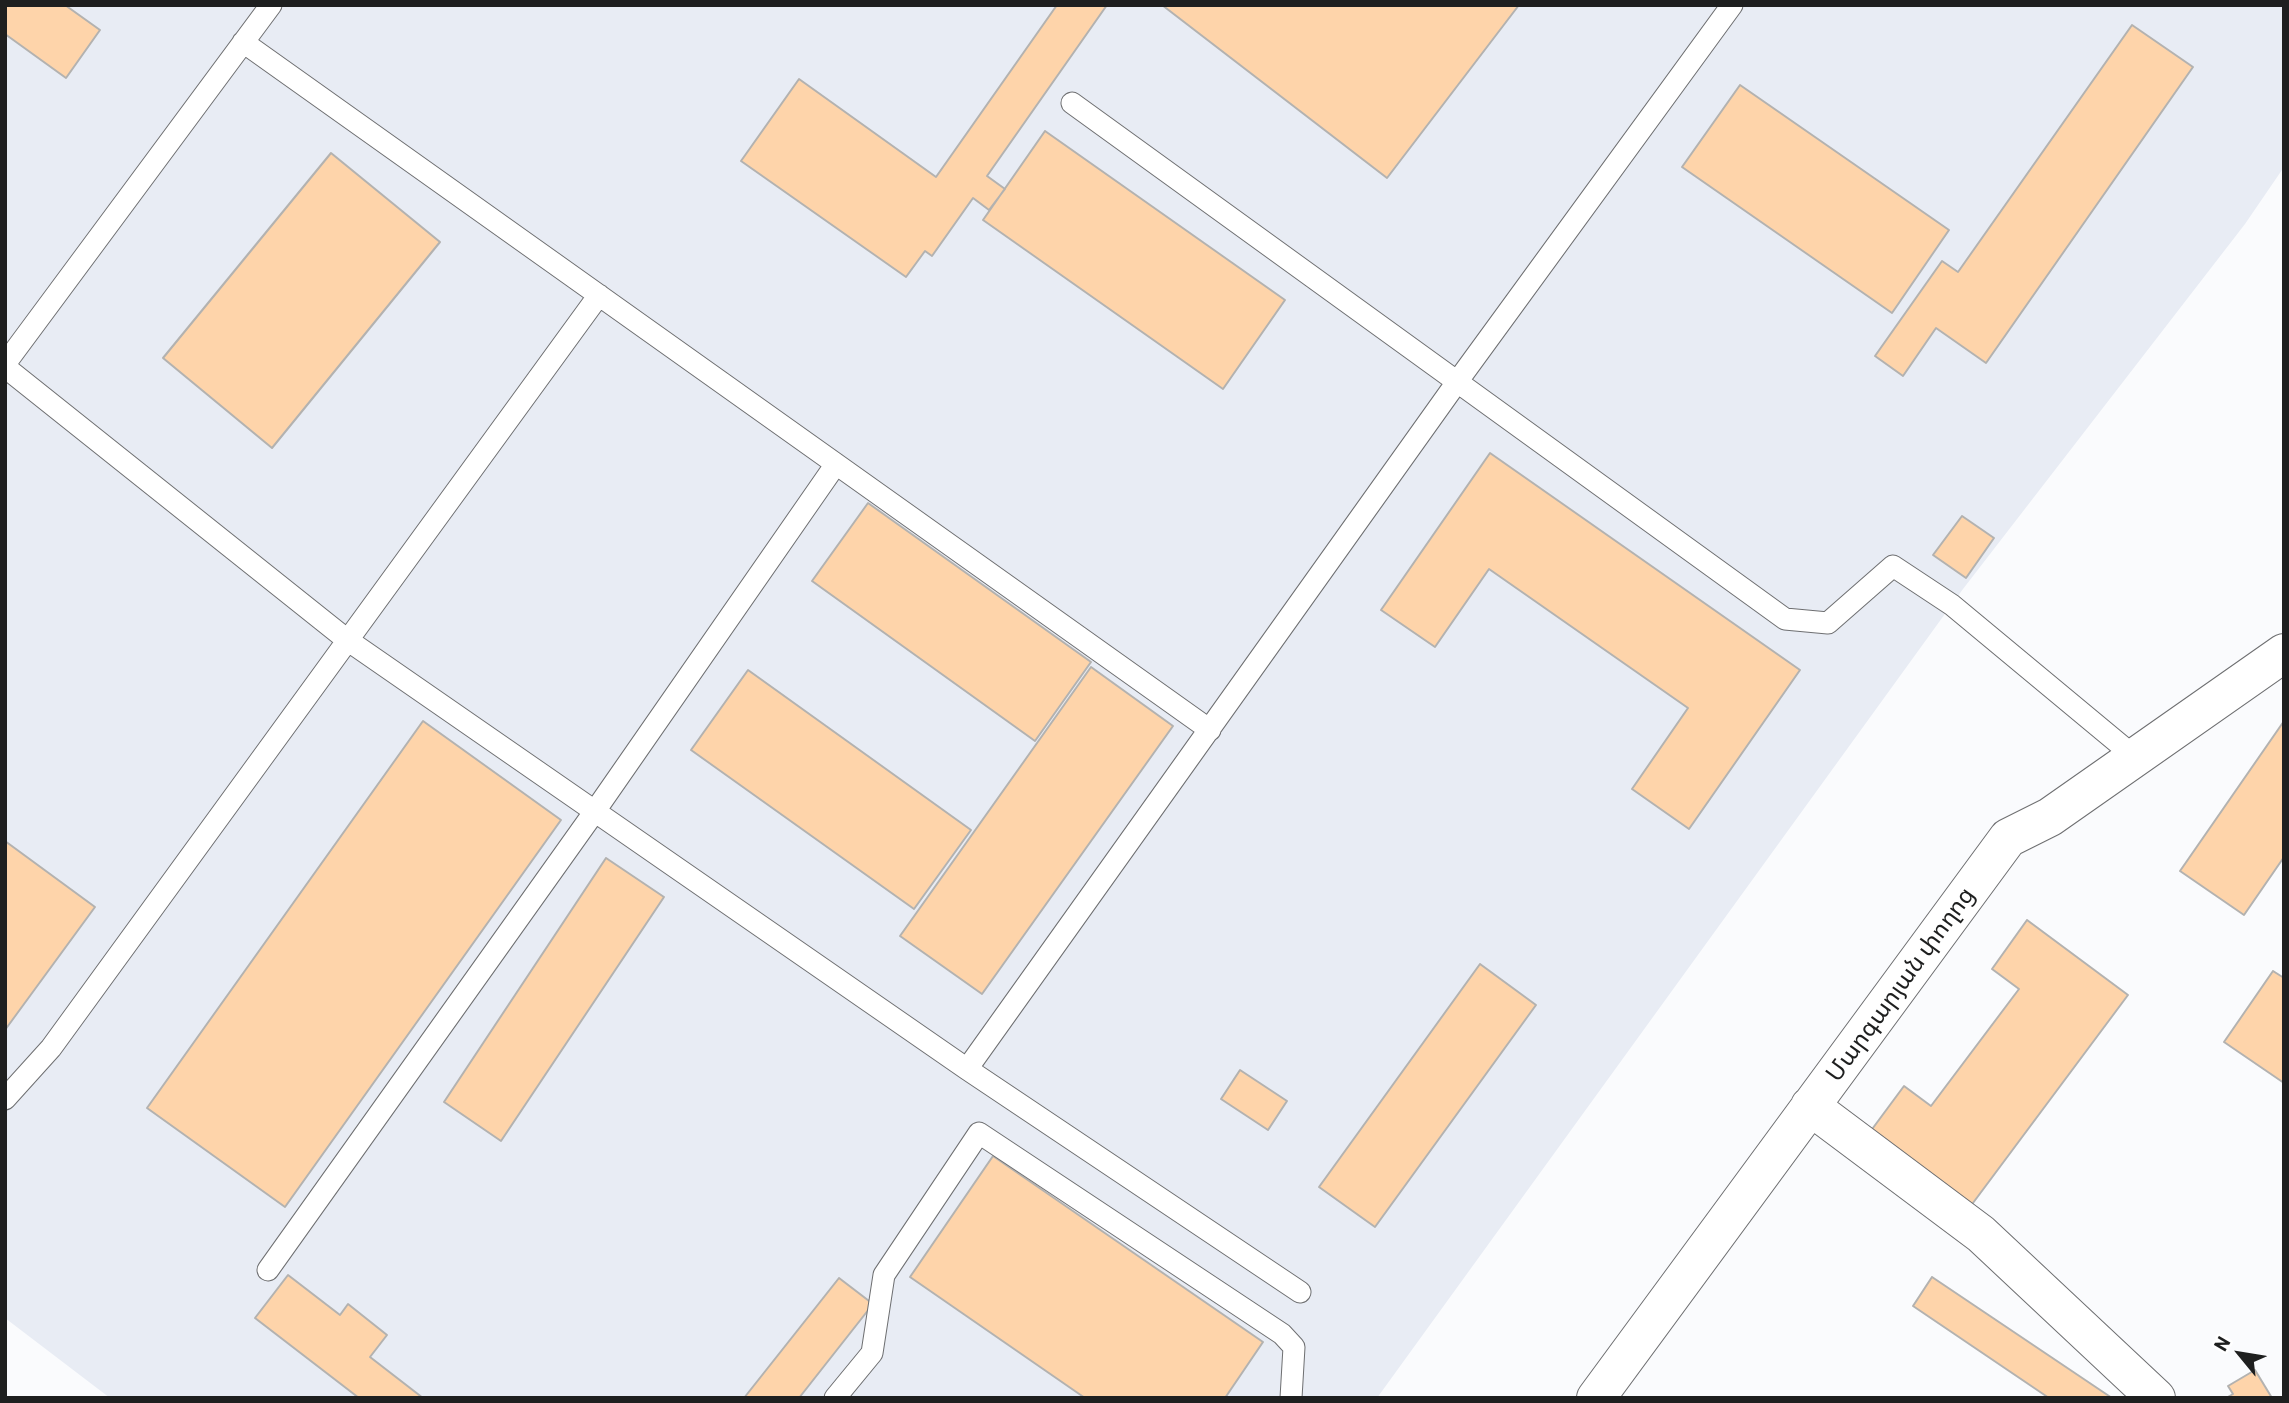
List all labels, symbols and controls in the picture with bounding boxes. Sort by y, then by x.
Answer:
street label: Մարգարյան փողոց [1820,881,1980,1087]
north arrow [2205,1319,2275,1389]
text: N [2208,1332,2234,1354]

